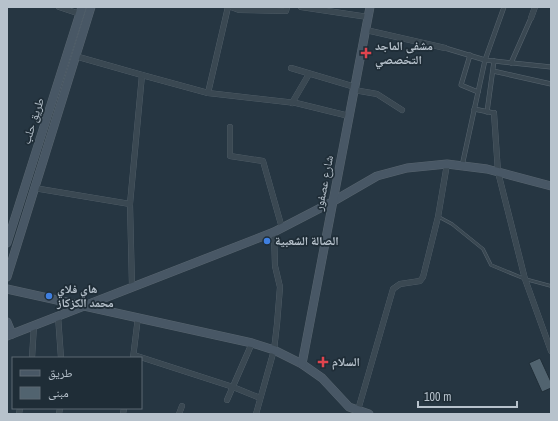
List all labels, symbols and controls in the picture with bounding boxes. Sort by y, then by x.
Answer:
place label: مشفى الماجد التخصصي [375,38,433,70]
marker: مشفى الماجد التخصصي [360,47,372,59]
street label: طريق حلب [18,96,48,146]
street label: شارع عصفور [311,154,337,213]
place label: الصالة الشعبية [275,233,339,249]
marker: الصالة الشعبية [262,236,272,246]
place label: هاي فلاي محمد الكزكاز [56,281,114,311]
marker: هاي فلاي محمد الكزكاز [44,291,54,301]
place label: السلام [332,354,360,370]
marker: السلام [317,356,329,368]
legend [12,357,142,409]
text: طريق [48,365,73,381]
scale bar [418,383,517,409]
text: مبنى [48,385,69,401]
text: 100 m [424,389,451,405]

